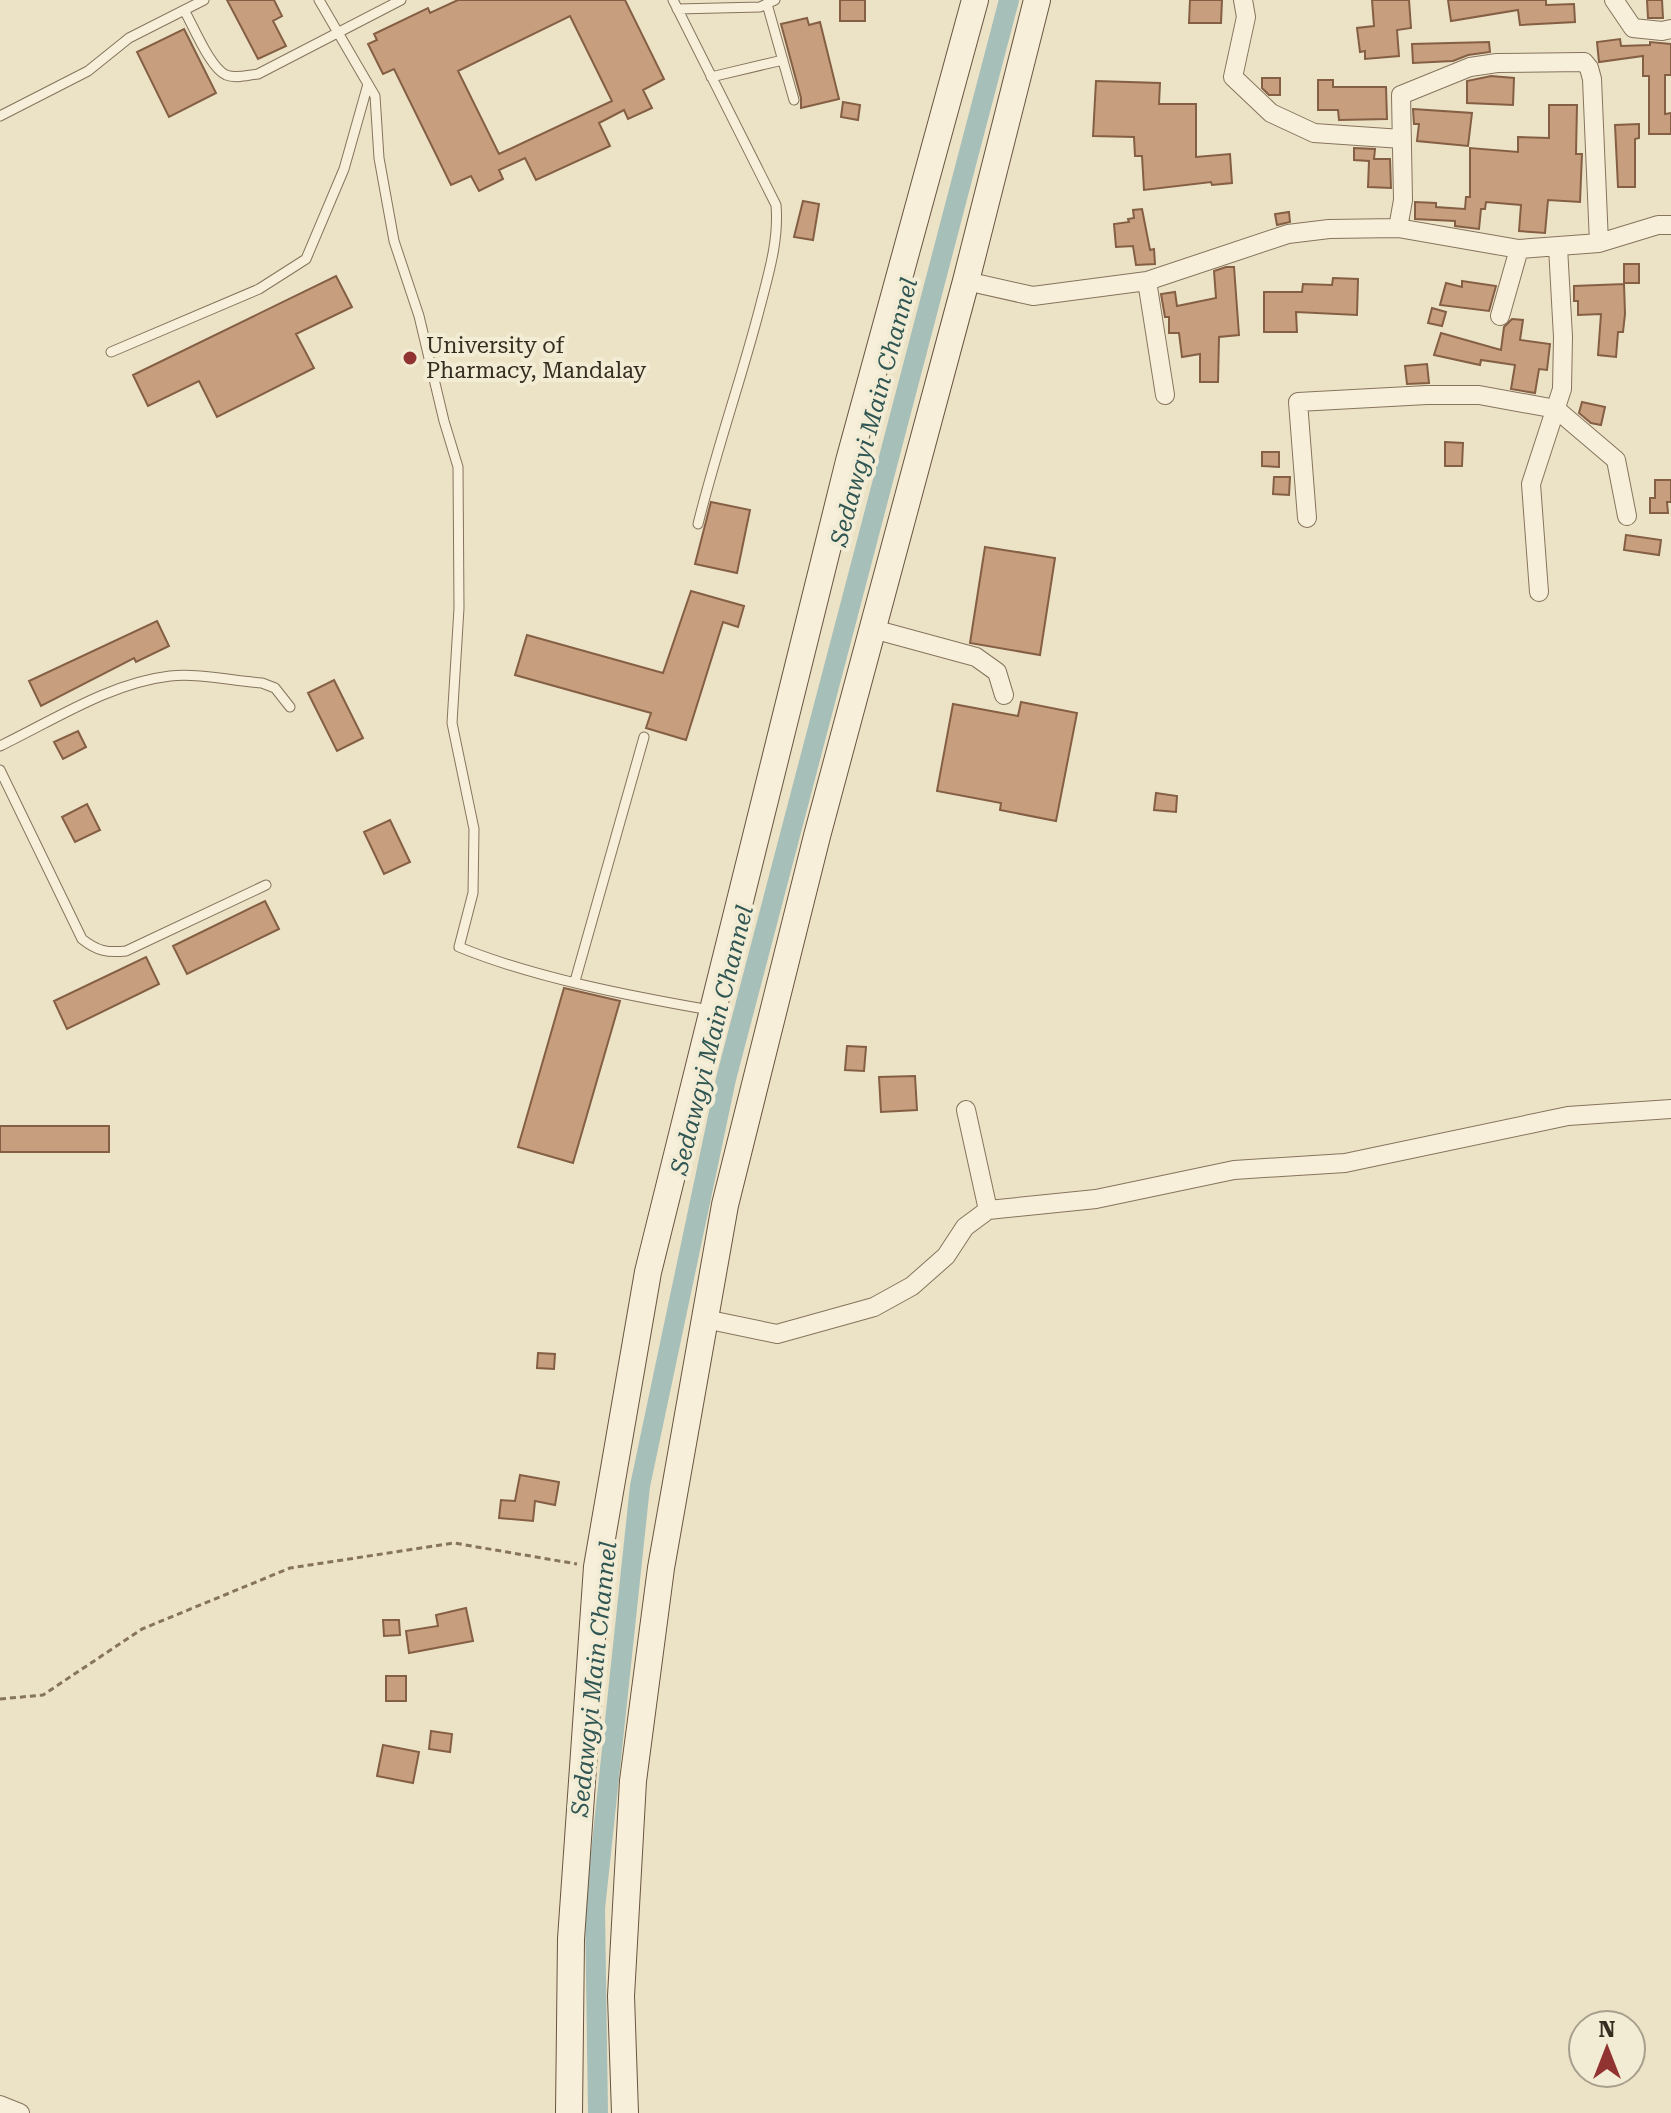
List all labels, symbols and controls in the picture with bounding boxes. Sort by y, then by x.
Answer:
water label: Sedawgyi Main Channel [824,275,923,550]
place label: University of Pharmacy, Mandalay [426,333,646,383]
marker: University of Pharmacy, Mandalay [401,349,419,367]
water label: Sedawgyi Main Channel [665,902,759,1178]
water label: Sedawgyi Main Channel [566,1540,622,1819]
north arrow [1567,2009,1647,2089]
text: N [1599,2017,1616,2042]

